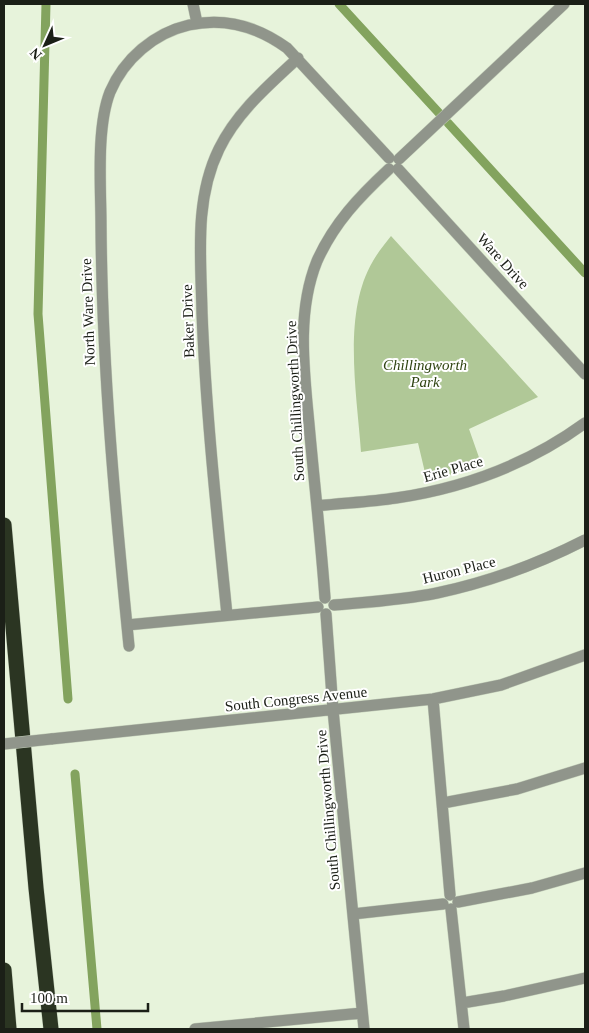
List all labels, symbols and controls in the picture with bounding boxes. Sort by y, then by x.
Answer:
north arrow [20,20,70,70]
text: N [27,45,45,63]
street label: Ware Drive [474,230,532,292]
street label: North Ware Drive [78,258,98,366]
street label: Baker Drive [179,284,197,358]
street label: South Chillingworth Drive [283,320,307,482]
park label: Chillingworth Park [383,357,467,390]
street label: Erie Place [421,453,485,485]
street label: Huron Place [421,553,497,587]
street label: South Congress Avenue [224,684,368,714]
street label: South Chillingworth Drive [313,729,343,891]
scale bar [22,980,149,1012]
text: 100 m [30,990,68,1006]

